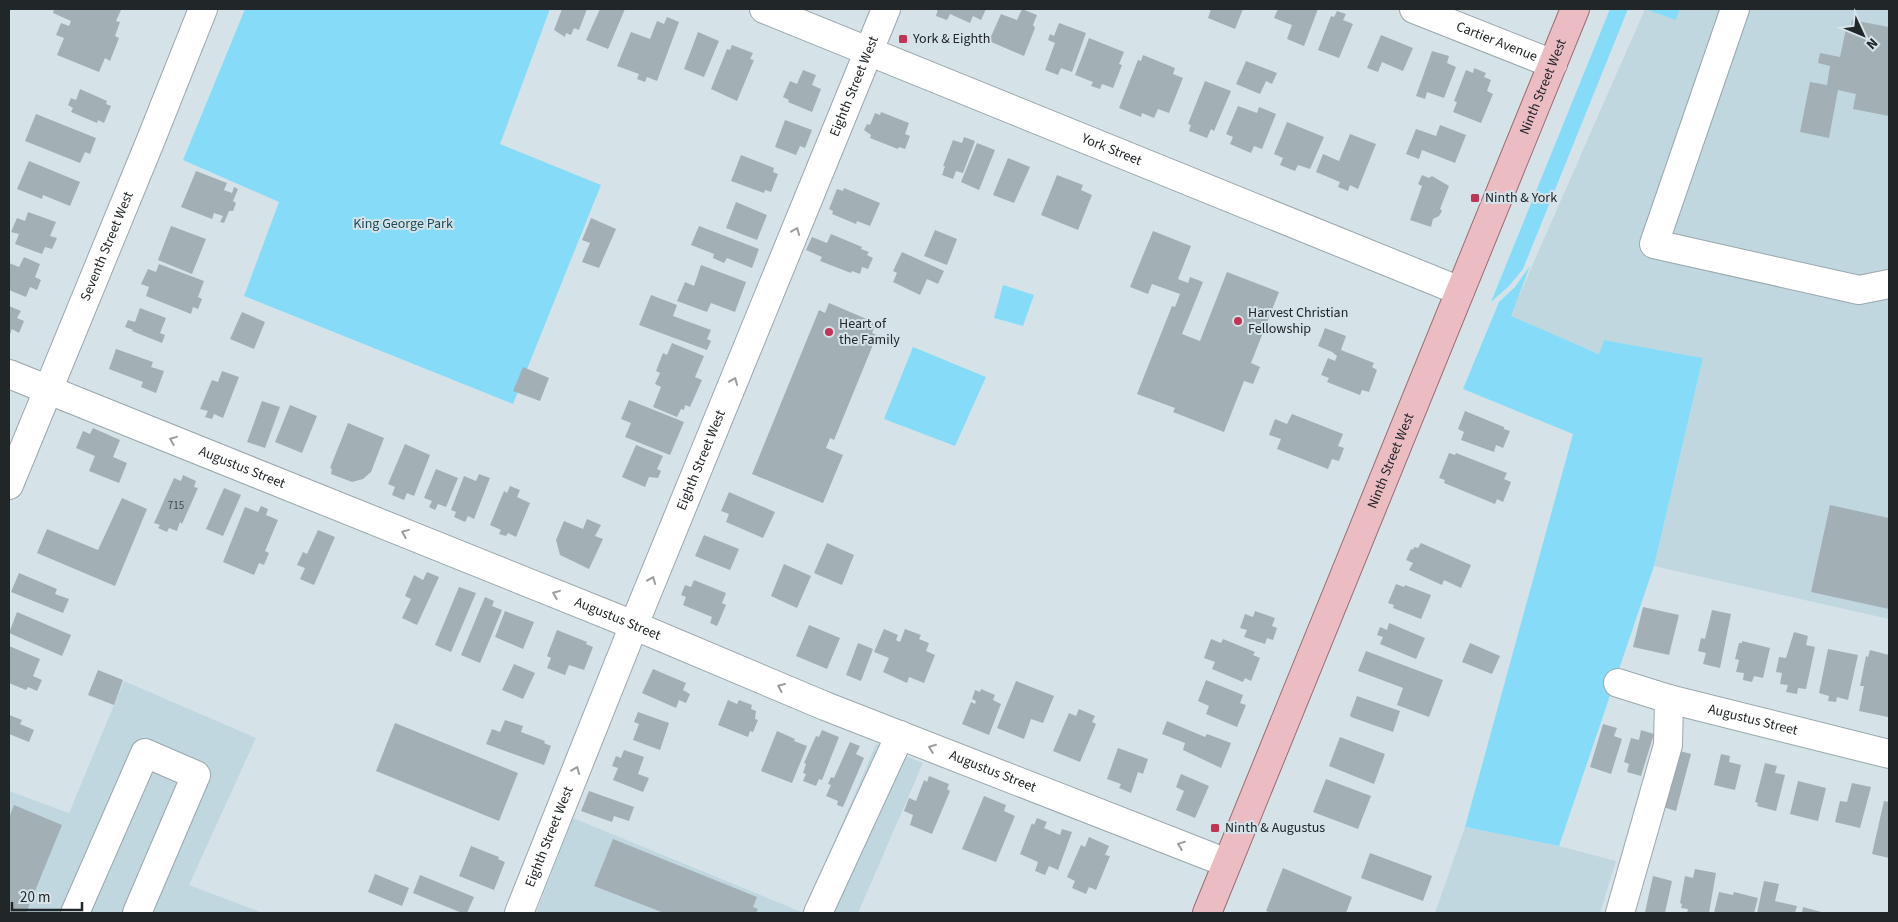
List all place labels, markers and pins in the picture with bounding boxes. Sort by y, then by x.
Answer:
place label: York & Eighth [912,29,990,49]
marker: York & Eighth [897,33,909,45]
place label: Ninth & York [1485,188,1557,208]
marker: Ninth & York [1469,192,1481,204]
place label: Harvest Christian Fellowship [1248,303,1348,339]
place label: Heart of the Family [839,314,900,350]
marker: Harvest Christian Fellowship [1232,315,1244,327]
marker: Heart of the Family [823,326,835,338]
place label: Ninth & Augustus [1225,818,1325,838]
marker: Ninth & Augustus [1209,822,1221,834]

